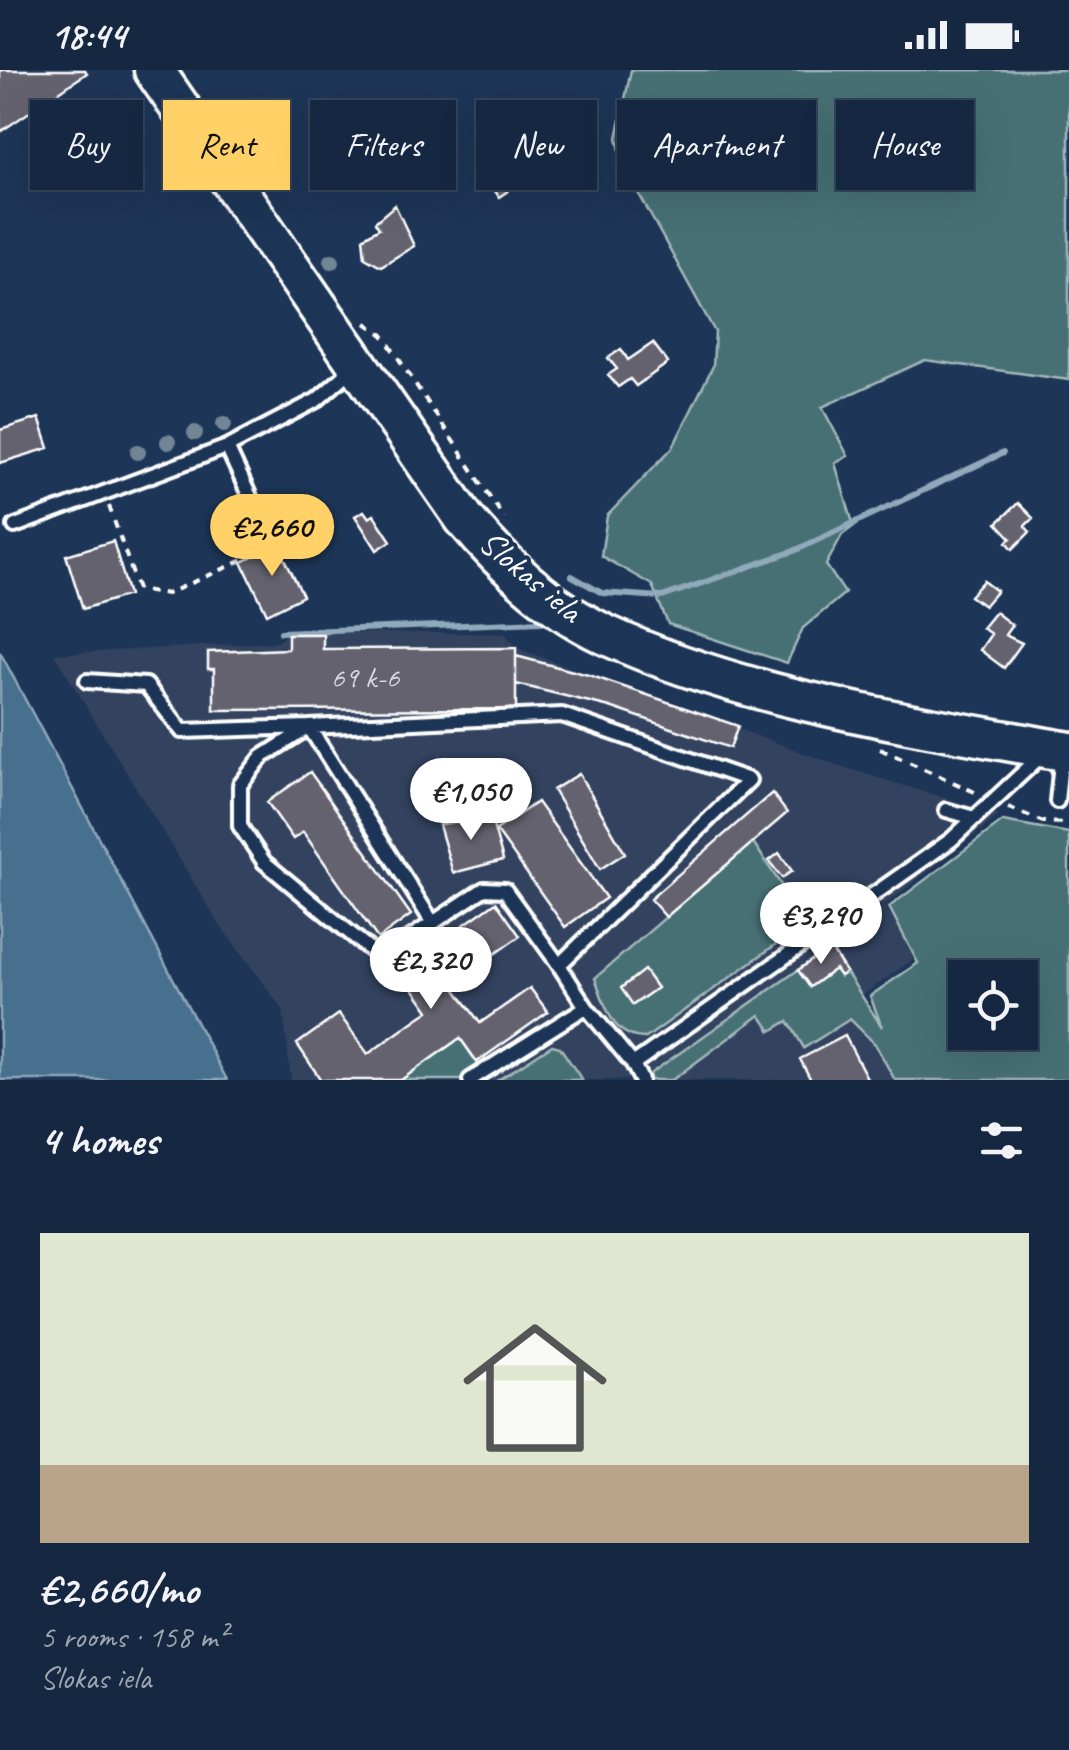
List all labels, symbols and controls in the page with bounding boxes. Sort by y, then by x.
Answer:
text: 18:44 [50,12,126,59]
chip: Buy [30,100,143,190]
chip: Rent [163,100,290,190]
chip: Filters [310,100,456,190]
chip: New [476,100,597,190]
chip: Apartment [617,100,816,190]
chip: House [836,100,974,190]
pin: €2,660 [191,494,353,579]
text: €2,660 [232,506,312,547]
street label: Slokas iela [470,520,593,634]
house number: 69 k-6 [331,658,401,696]
pin: €1,050 [390,758,552,843]
text: €1,050 [432,770,510,811]
pin: €3,290 [740,882,902,967]
text: €3,290 [782,894,860,935]
pin: €2,320 [350,927,512,1012]
text: €2,320 [392,939,470,980]
map controls [948,960,1038,1050]
button: locate [948,960,1038,1050]
icon: filters [974,1113,1029,1168]
text: 4 homes [40,1114,159,1167]
icon: home [445,1298,625,1478]
text: €2,660/mo [40,1563,198,1616]
text: 5 rooms · 158 m² [40,1616,227,1657]
text: Slokas iela [40,1657,151,1698]

